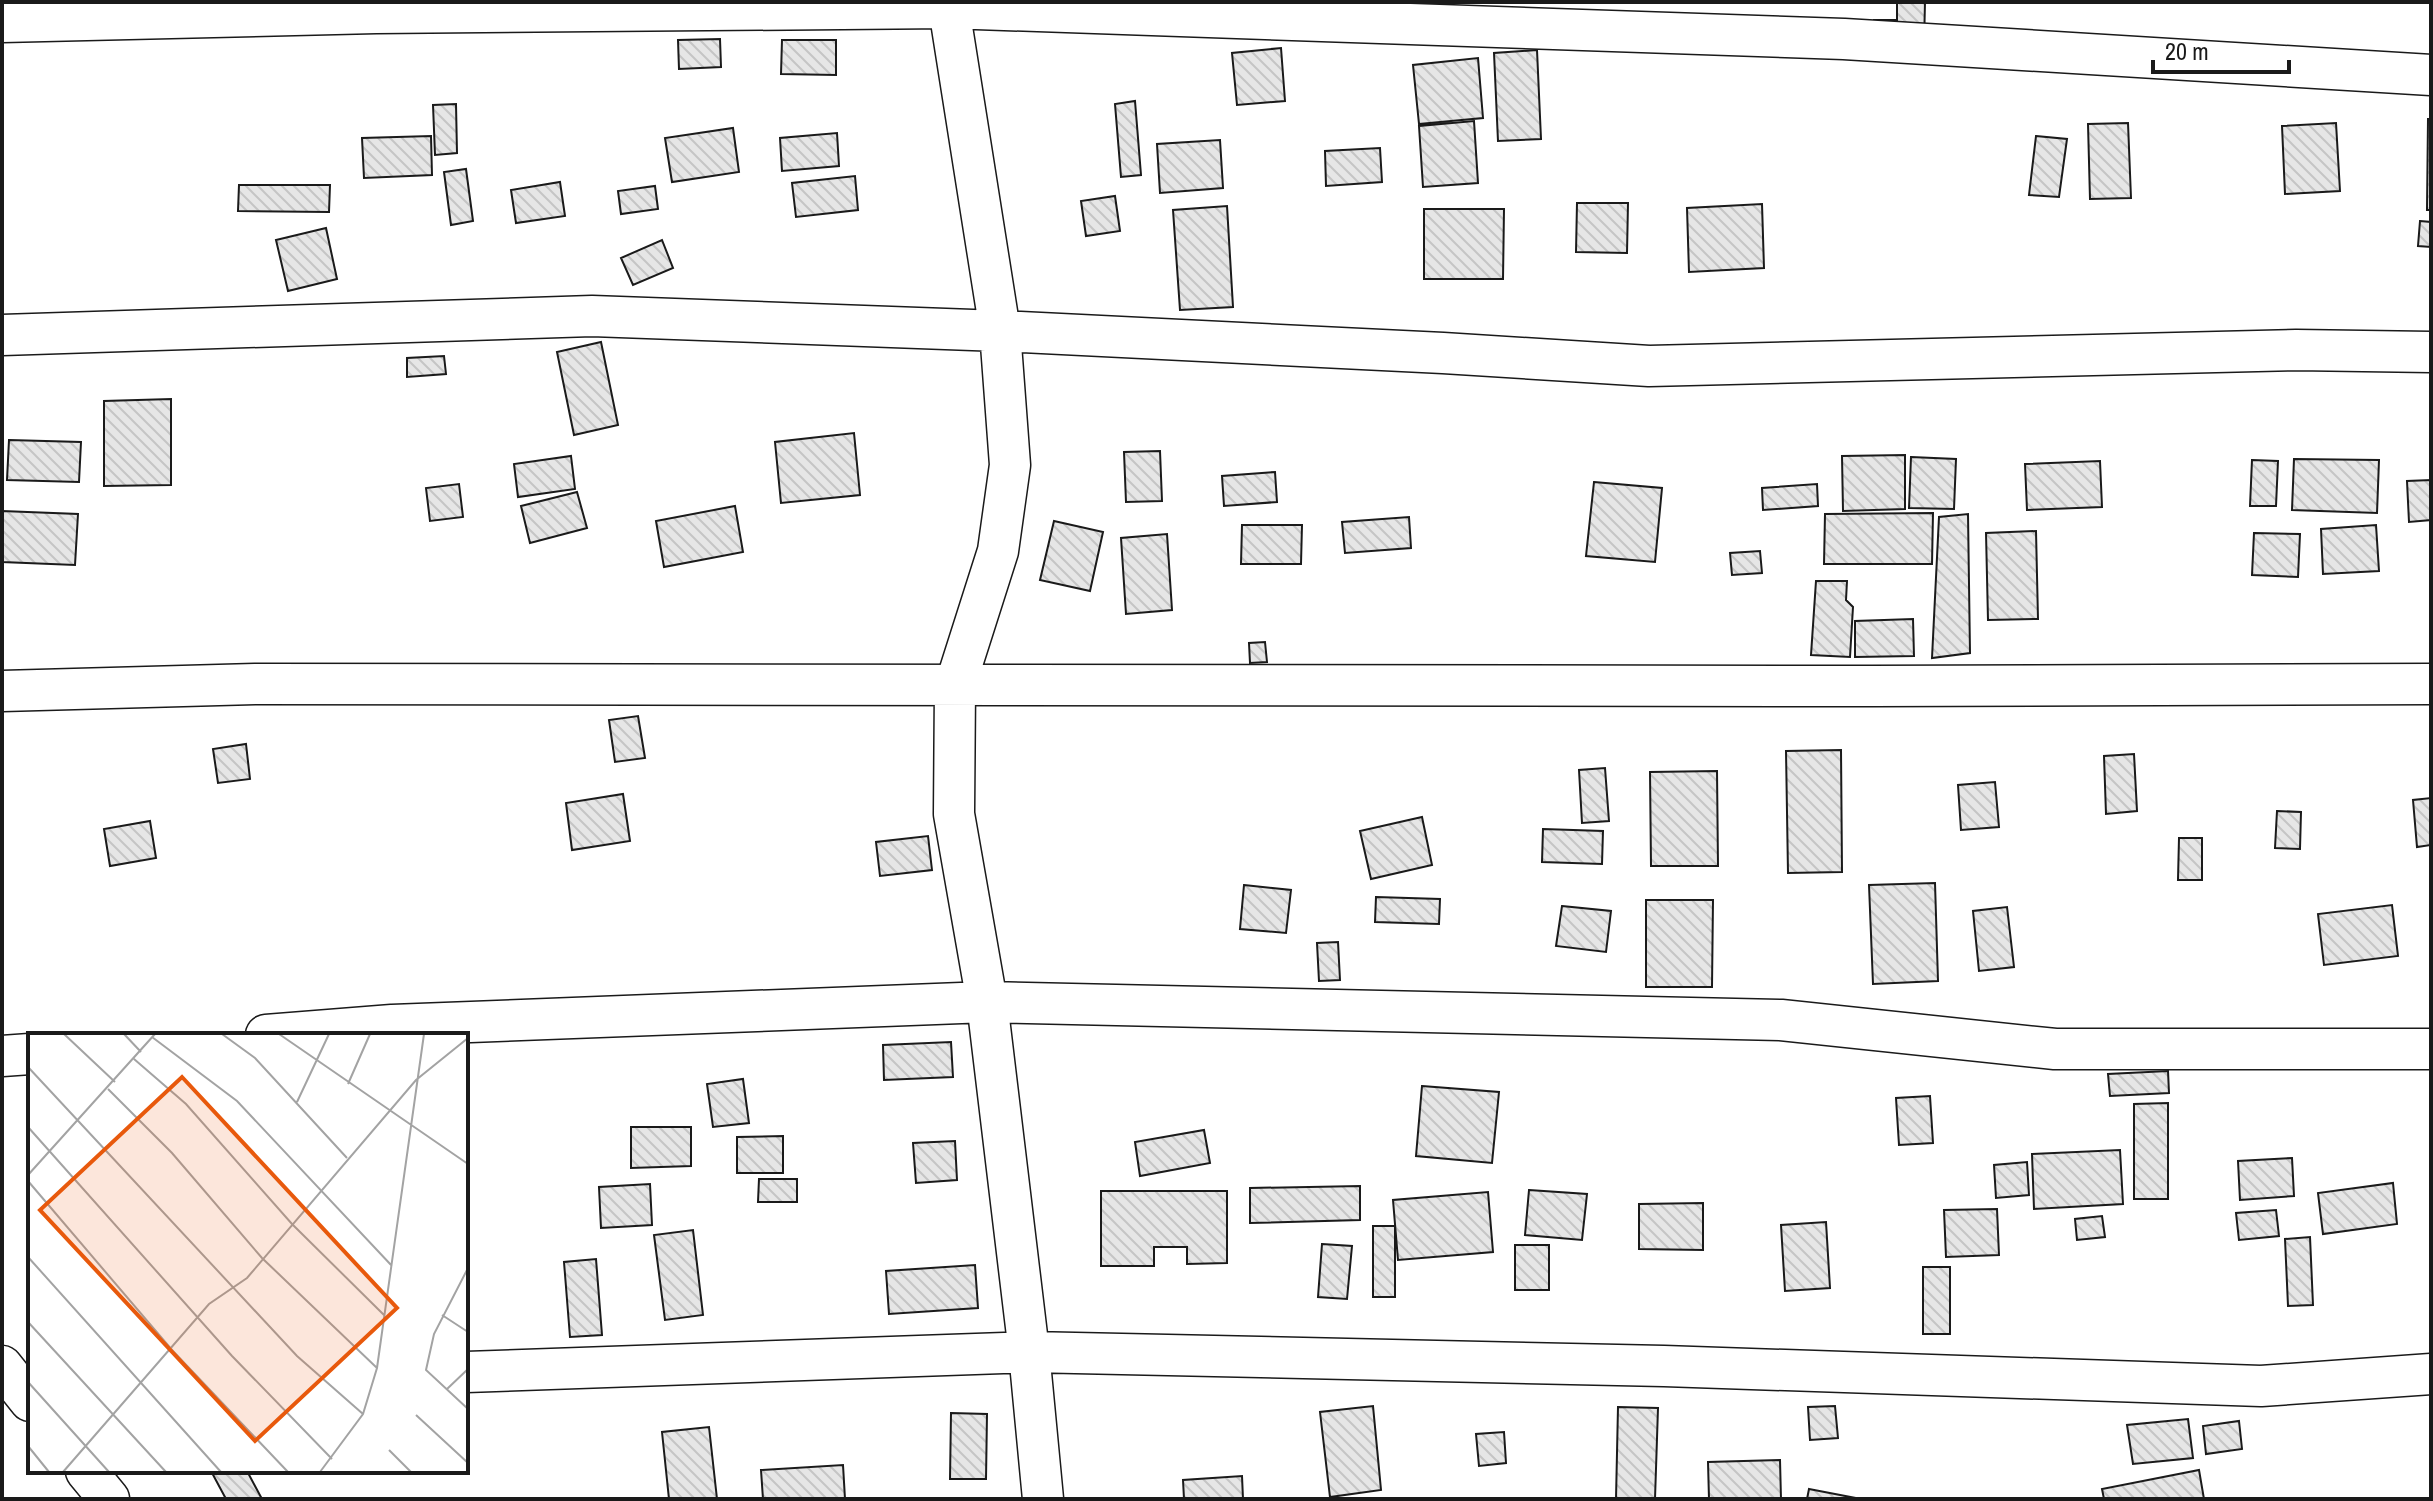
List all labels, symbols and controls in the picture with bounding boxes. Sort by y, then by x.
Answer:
scale bar [2153,24,2289,74]
text: 20 m [2165,35,2209,67]
inset map [28,1033,468,1473]

